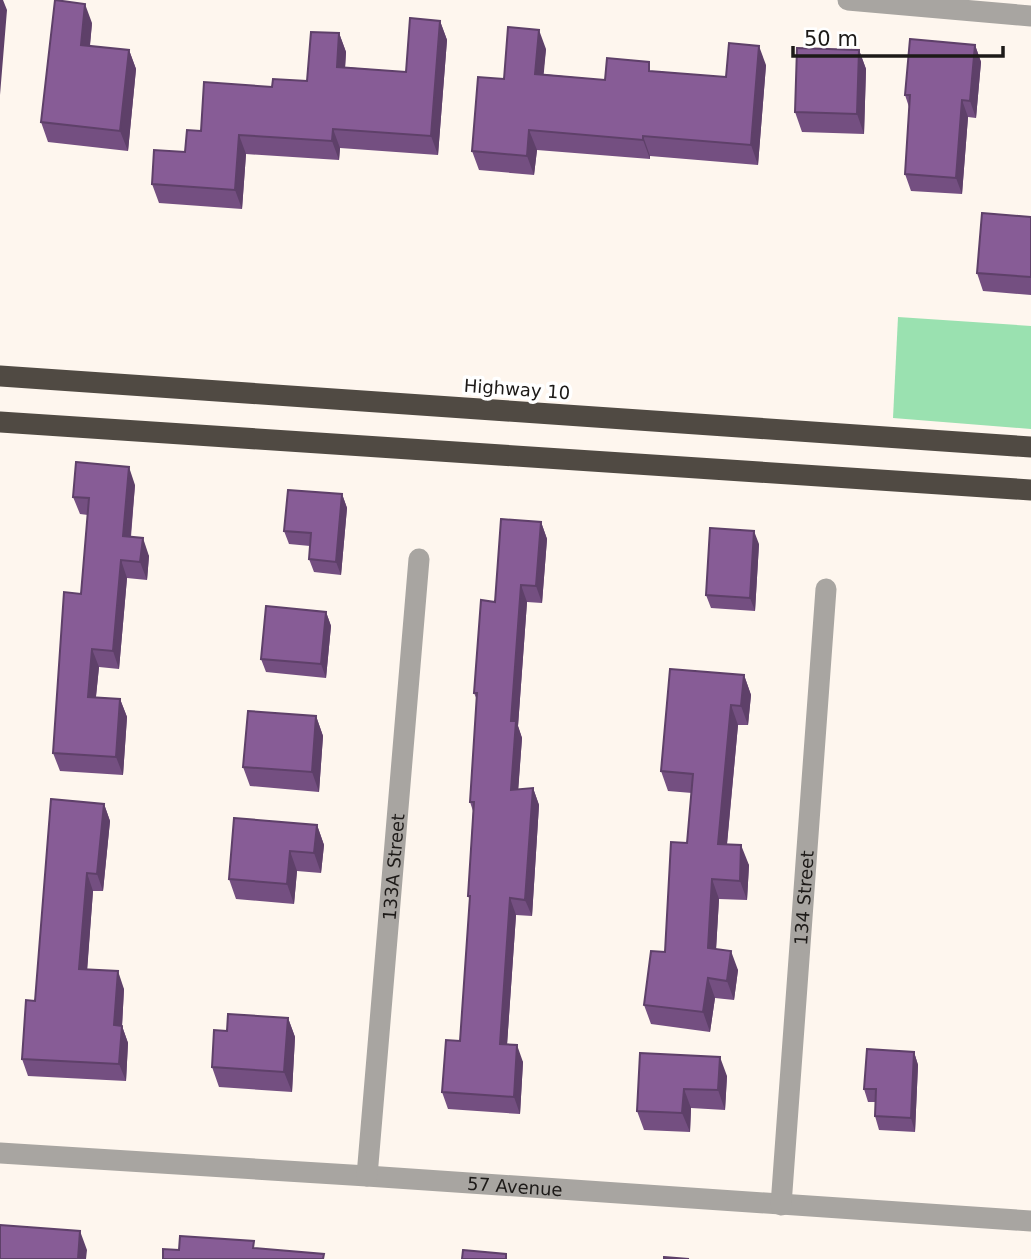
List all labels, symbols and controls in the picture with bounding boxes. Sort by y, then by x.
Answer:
scale bar [793,14,1003,58]
text: 50 m [804,27,858,51]
street label: Highway 10 [463,375,571,403]
street label: 133A Street [378,813,408,921]
street label: 134 Street [790,850,817,946]
street label: 57 Avenue [467,1172,563,1200]

